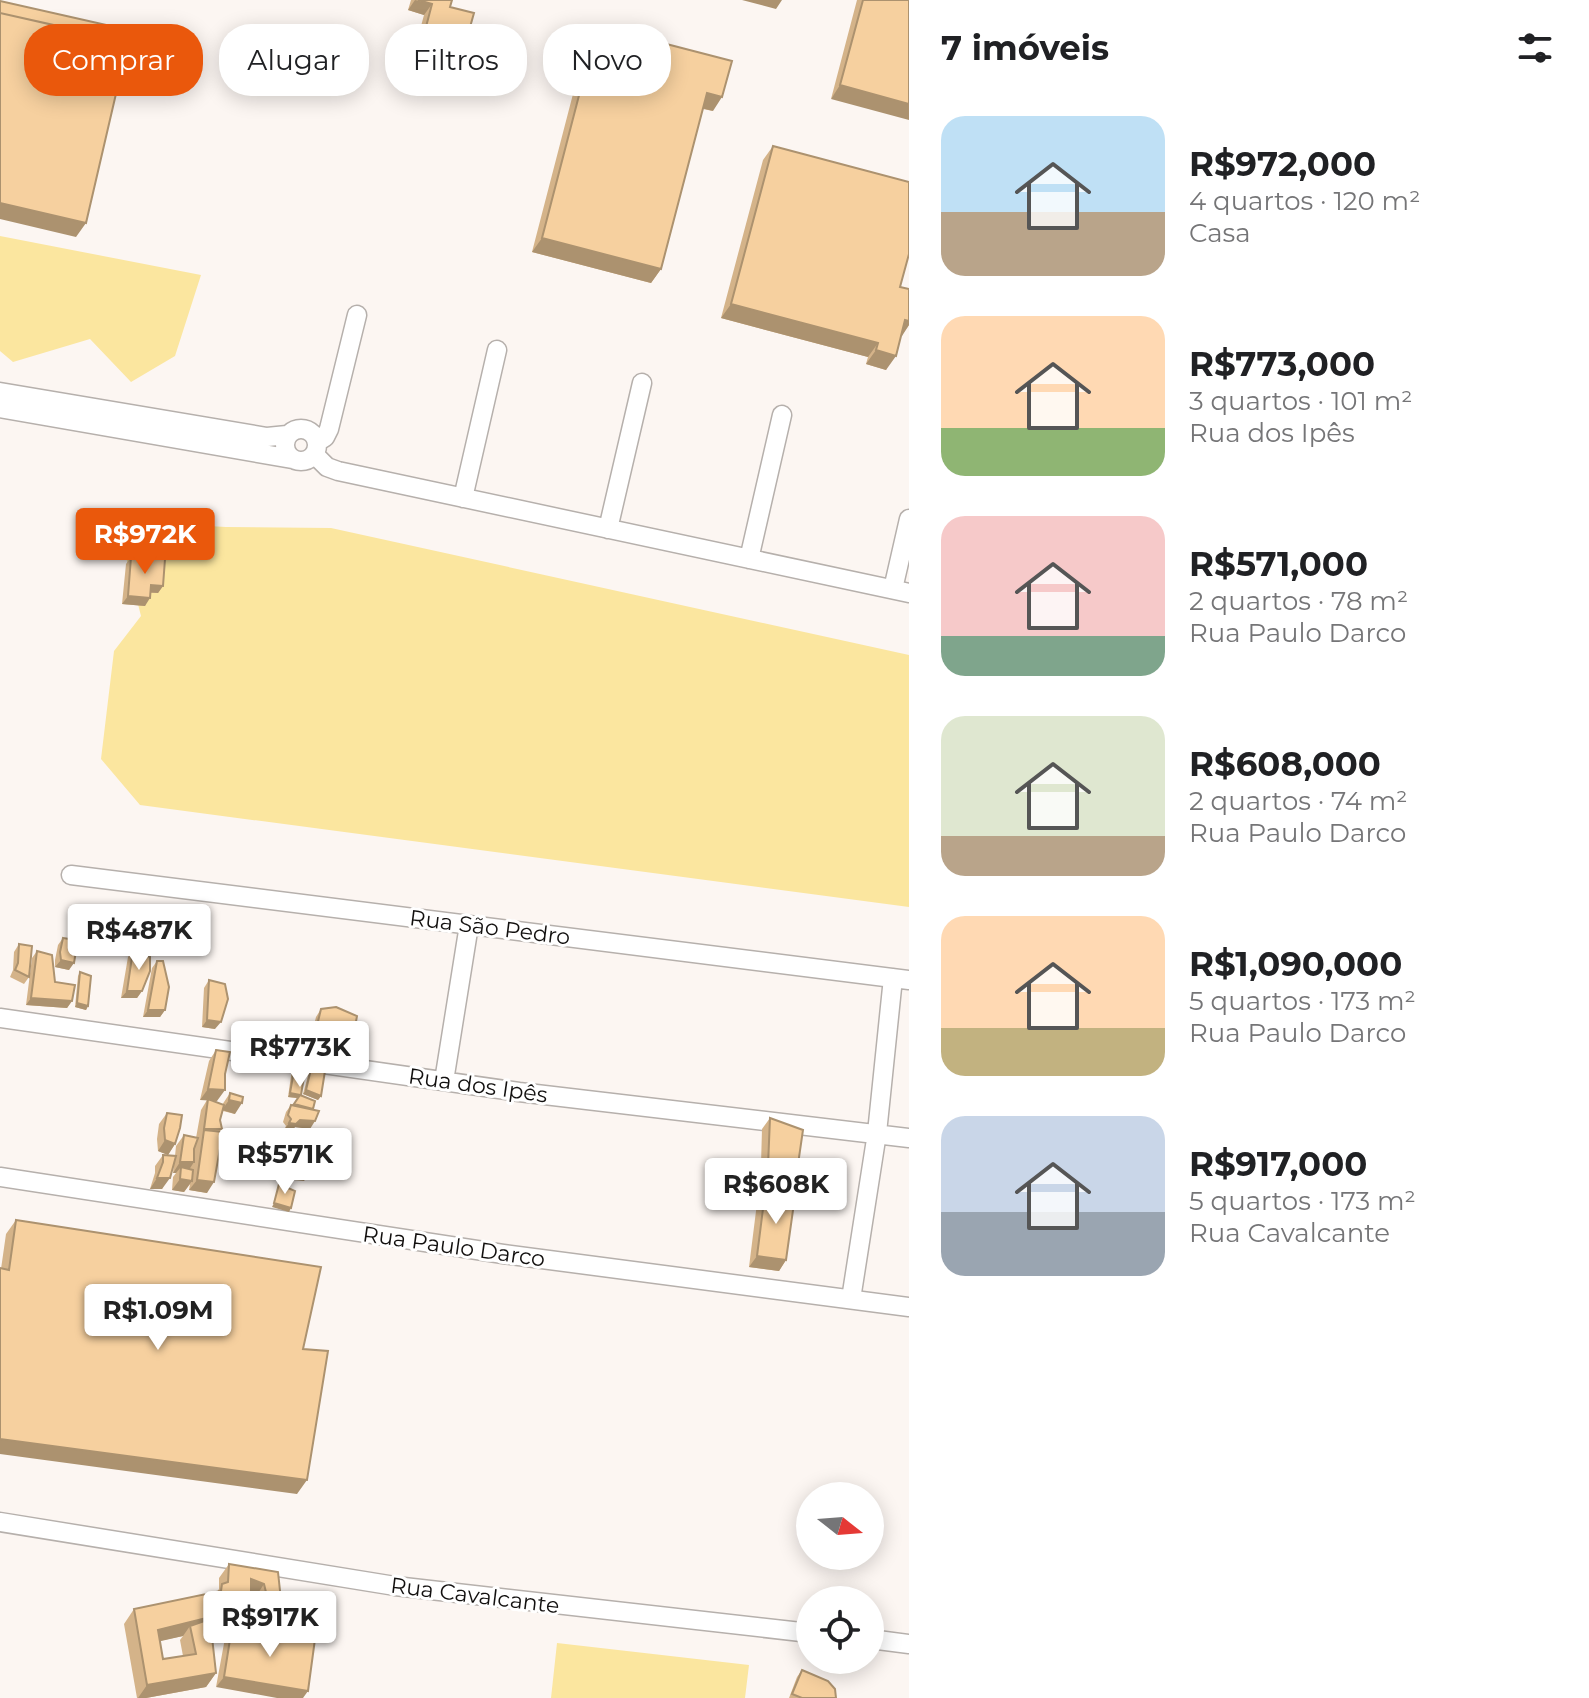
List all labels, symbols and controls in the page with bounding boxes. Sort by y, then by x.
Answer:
chip: Comprar [24,24,203,96]
chip: Alugar [219,24,369,96]
chip: Filtros [385,24,527,96]
chip: Novo [543,24,671,96]
icon: filters [1513,26,1557,70]
text: 7 imóveis [941,27,1109,69]
text: R$972,000 [1189,143,1376,185]
icon: home [1005,148,1101,244]
text: 4 quartos · 120 m² [1189,185,1420,217]
text: Casa [1189,217,1251,249]
text: R$773,000 [1189,343,1375,385]
icon: home [1005,348,1101,444]
text: 3 quartos · 101 m² [1189,385,1413,417]
text: Rua dos Ipês [1189,417,1355,449]
pin: R$972K [80,508,210,576]
text: R$972K [94,518,196,550]
text: R$571,000 [1189,543,1368,585]
icon: home [1005,548,1101,644]
text: 2 quartos · 78 m² [1189,585,1408,617]
text: Rua Paulo Darco [1189,617,1406,649]
text: R$608,000 [1189,743,1381,785]
icon: home [1005,748,1101,844]
text: 2 quartos · 74 m² [1189,785,1407,817]
text: Rua Paulo Darco [1189,817,1406,849]
pin: R$487K [74,904,204,972]
street label: Rua São Pedro [408,904,572,951]
text: R$487K [86,914,192,946]
text: R$1,090,000 [1189,943,1402,985]
icon: home [1005,948,1101,1044]
text: 5 quartos · 173 m² [1189,985,1416,1017]
text: Rua Paulo Darco [1189,1017,1406,1049]
pin: R$773K [235,1021,365,1089]
text: R$773K [249,1031,351,1063]
street label: Rua dos Ipês [407,1062,549,1109]
pin: R$571K [220,1128,350,1196]
text: R$571K [237,1138,333,1170]
text: R$917,000 [1189,1143,1367,1185]
icon: home [1005,1148,1101,1244]
pin: R$608K [711,1158,841,1226]
text: R$608K [723,1168,829,1200]
text: 5 quartos · 173 m² [1189,1185,1416,1217]
text: Rua Cavalcante [1189,1217,1390,1249]
street label: Rua Paulo Darco [361,1220,547,1273]
pin: R$1.09M [84,1284,232,1352]
text: R$1.09M [102,1294,214,1326]
north arrow [796,1482,884,1570]
map controls [796,1482,884,1674]
street label: Rua Cavalcante [389,1572,561,1619]
button: locate [796,1586,884,1674]
pin: R$917K [205,1591,335,1659]
text: R$917K [221,1601,319,1633]

